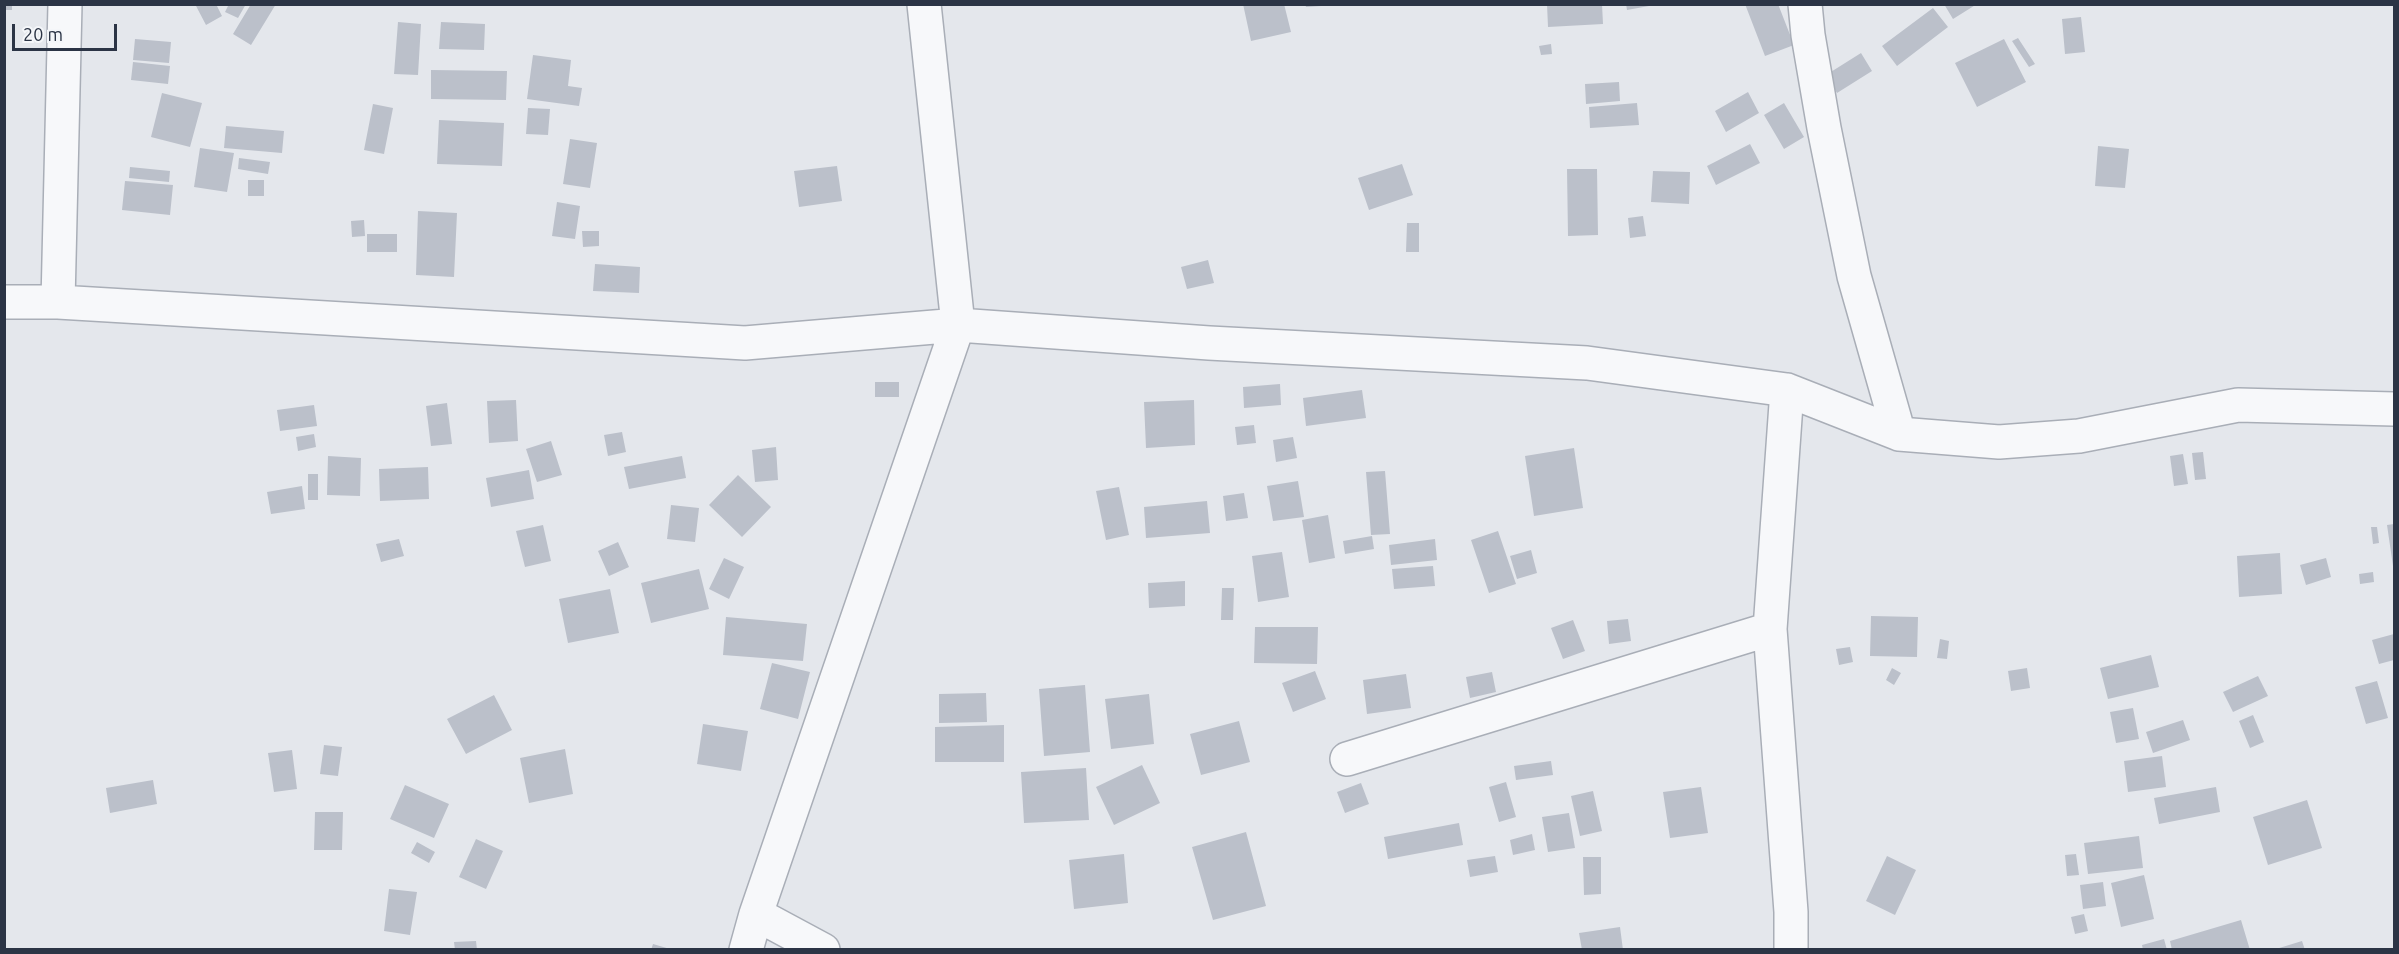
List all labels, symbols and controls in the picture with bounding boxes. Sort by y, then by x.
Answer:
scale bar [15,12,120,50]
text: 20 m [23,24,63,44]

